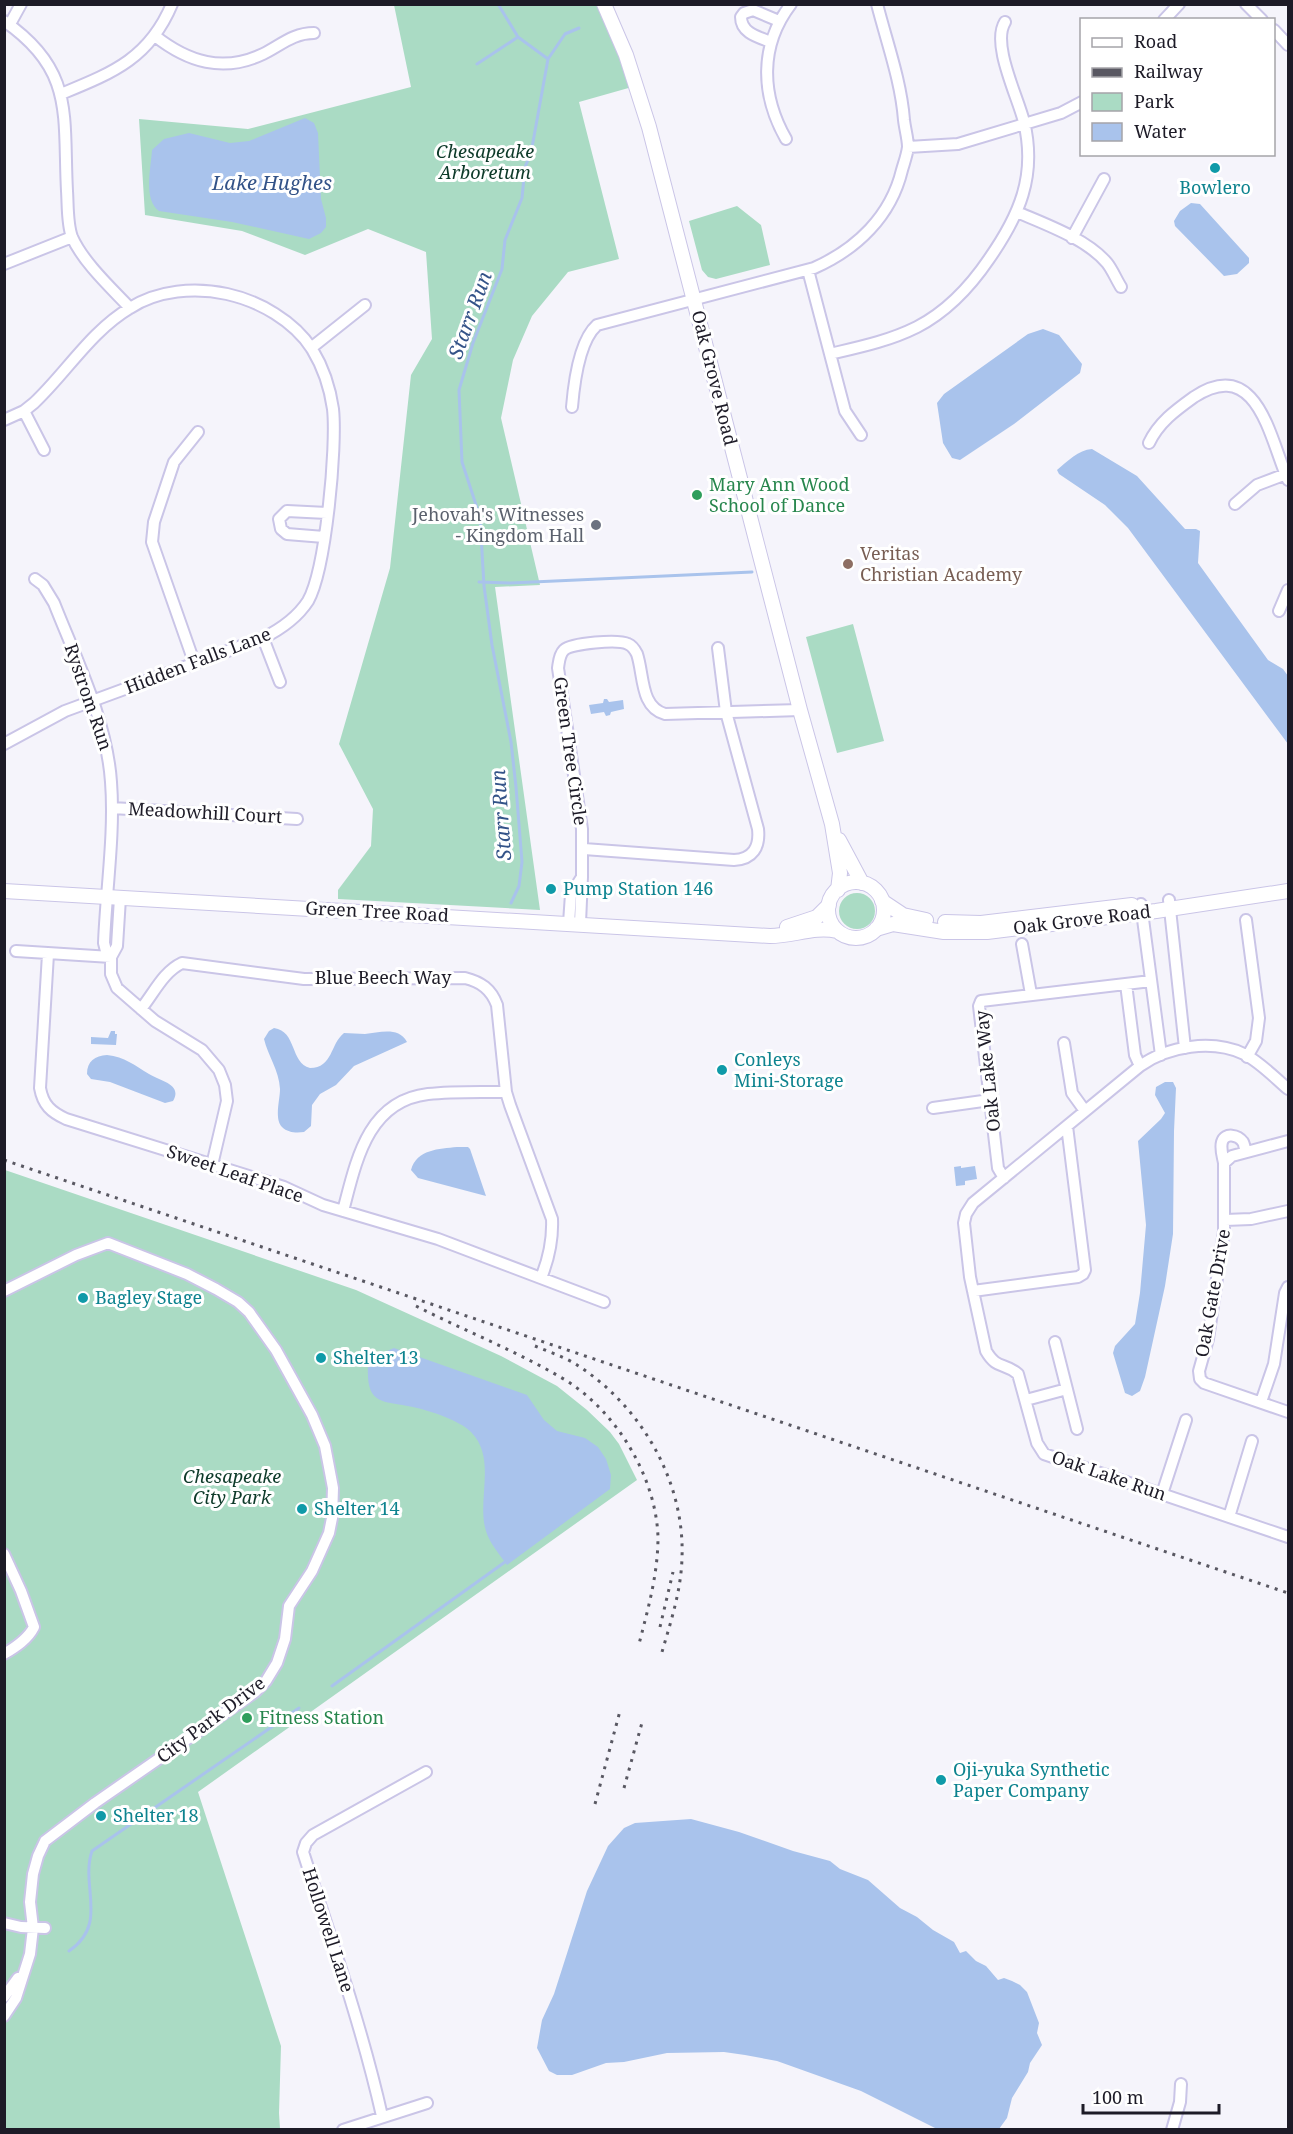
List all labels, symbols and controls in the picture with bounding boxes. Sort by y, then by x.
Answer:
legend [1080,18,1275,156]
text: Road [1134,29,1177,53]
text: Railway [1134,59,1204,83]
text: Park [1134,89,1174,113]
text: Water [1134,119,1187,143]
park label: Chesapeake Arboretum [436,139,534,184]
marker: Bowlero [1208,161,1222,175]
water label: Lake Hughes [211,169,332,196]
place label: Bowlero [1179,175,1251,199]
water label: Starr Run [441,267,498,362]
street label: Oak Grove Road [687,308,743,448]
place label: Mary Ann Wood School of Dance [709,472,850,517]
marker: Mary Ann Wood School of Dance [690,488,704,502]
place label: Jehovah's Witnesses - Kingdom Hall [411,502,584,547]
marker: Jehovah's Witnesses - Kingdom Hall [589,518,603,532]
place label: Veritas Christian Academy [860,541,1023,586]
marker: Veritas Christian Academy [841,557,855,571]
street label: Hidden Falls Lane [121,621,274,699]
street label: Rystrom Run [59,640,119,754]
street label: Green Tree Circle [549,675,593,827]
water label: Starr Run [484,769,517,861]
street label: Meadowhill Court [127,796,283,828]
place label: Pump Station 146 [563,876,713,900]
marker: Pump Station 146 [544,882,558,896]
street label: Green Tree Road [305,895,449,927]
street label: Oak Grove Road [1012,899,1152,939]
street label: Blue Beech Way [315,965,452,989]
street label: Oak Lake Way [969,1008,1005,1133]
place label: Conleys Mini-Storage [734,1047,844,1092]
marker: Conleys Mini-Storage [715,1063,729,1077]
street label: Sweet Leaf Place [164,1138,307,1208]
street label: Oak Gate Drive [1189,1227,1235,1359]
place label: Bagley Stage [95,1285,202,1309]
marker: Bagley Stage [76,1291,90,1305]
place label: Shelter 13 [333,1345,419,1369]
marker: Shelter 13 [314,1351,328,1365]
street label: Oak Lake Run [1049,1444,1170,1506]
park label: Chesapeake City Park [183,1464,281,1509]
place label: Shelter 14 [314,1496,400,1520]
marker: Shelter 14 [295,1502,309,1516]
street label: City Park Drive [151,1670,270,1768]
place label: Fitness Station [259,1705,385,1729]
marker: Fitness Station [240,1711,254,1725]
place label: Oji-yuka Synthetic Paper Company [953,1757,1110,1802]
marker: Oji-yuka Synthetic Paper Company [934,1773,948,1787]
place label: Shelter 18 [113,1803,199,1827]
marker: Shelter 18 [94,1809,108,1823]
street label: Hollowell Lane [297,1864,360,1995]
scale bar [1083,2077,1220,2115]
text: 100 m [1092,2085,1144,2109]

